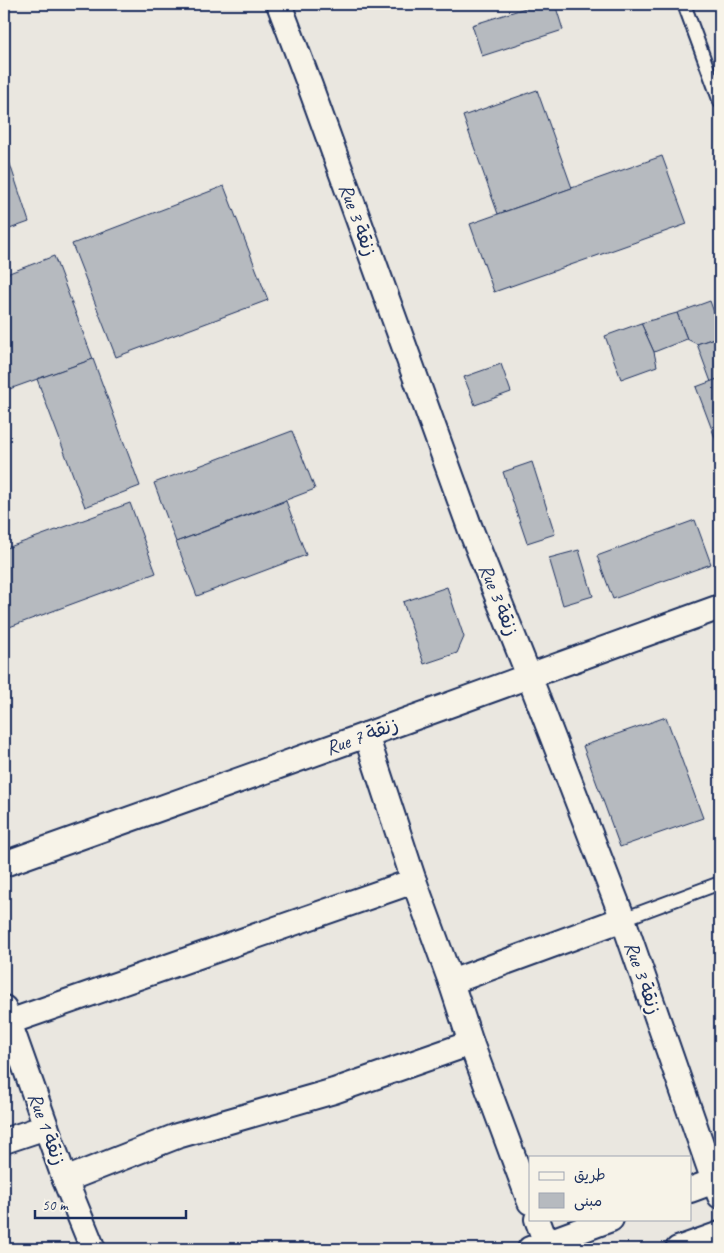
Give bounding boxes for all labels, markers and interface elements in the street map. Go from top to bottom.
street label: Rue 3 زنقة [333,180,383,260]
street label: Rue 3 زنقة [473,560,525,640]
street label: Rue 7 زنقة [322,711,402,761]
street label: Rue 3 زنقة [619,938,667,1018]
street label: Rue 1 زنقة [22,1089,72,1169]
legend [529,1156,692,1220]
text: طريق [574,1166,606,1185]
scale bar [35,1188,186,1220]
text: مبنى [574,1192,602,1211]
text: 50 m [42,1196,69,1215]

